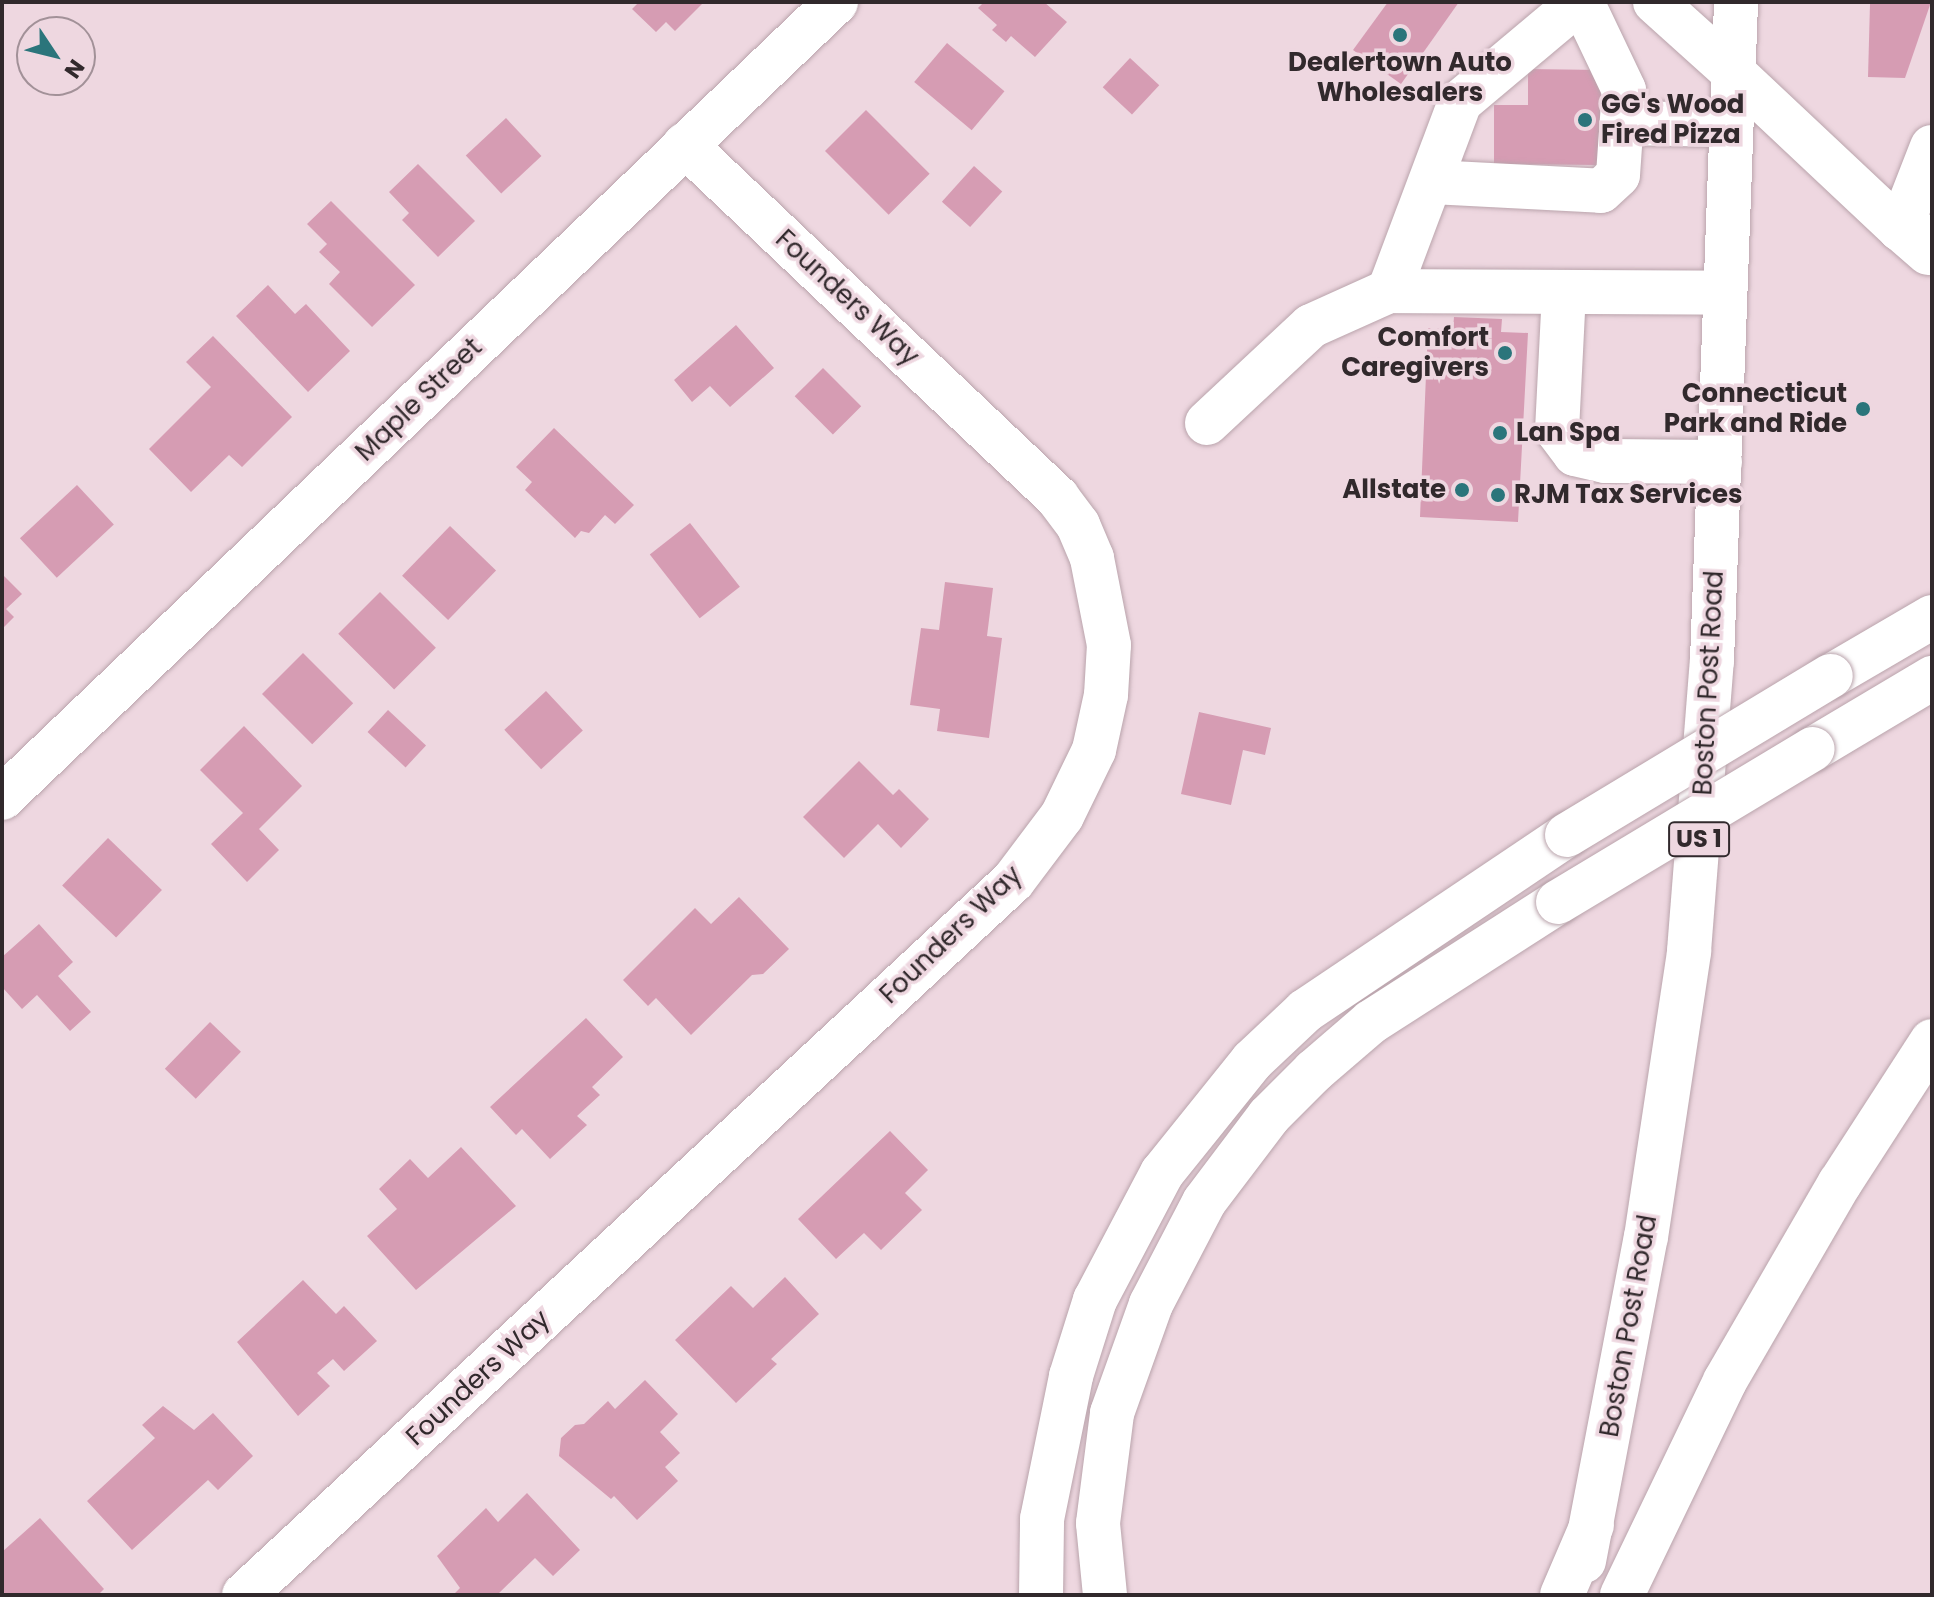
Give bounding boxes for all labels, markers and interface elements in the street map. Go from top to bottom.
north arrow [16,16,96,96]
marker: Dealertown Auto Wholesalers [1391,26,1409,44]
place label: Dealertown Auto Wholesalers [1288,47,1512,108]
text: N [57,53,92,85]
place label: GG's Wood Fired Pizza [1601,89,1745,150]
marker: GG's Wood Fired Pizza [1576,111,1594,129]
street label: Founders Way [769,224,925,372]
place label: Comfort Caregivers [1341,322,1489,384]
street label: Maple Street [349,332,489,468]
marker: Comfort Caregivers [1496,344,1514,362]
place label: Connecticut Park and Ride [1664,378,1847,440]
marker: Connecticut Park and Ride [1854,400,1872,418]
place label: Lan Spa [1516,417,1620,449]
marker: Lan Spa [1491,424,1509,442]
place label: Allstate [1342,474,1446,506]
place label: RJM Tax Services [1514,479,1743,511]
marker: Allstate [1453,481,1471,499]
marker: RJM Tax Services [1489,486,1507,504]
street label: Boston Post Road [1688,570,1730,796]
road number: US 1 [1667,819,1731,859]
street label: Founders Way [874,860,1028,1010]
street label: Boston Post Road [1594,1212,1664,1440]
street label: Founders Way [400,1304,556,1452]

